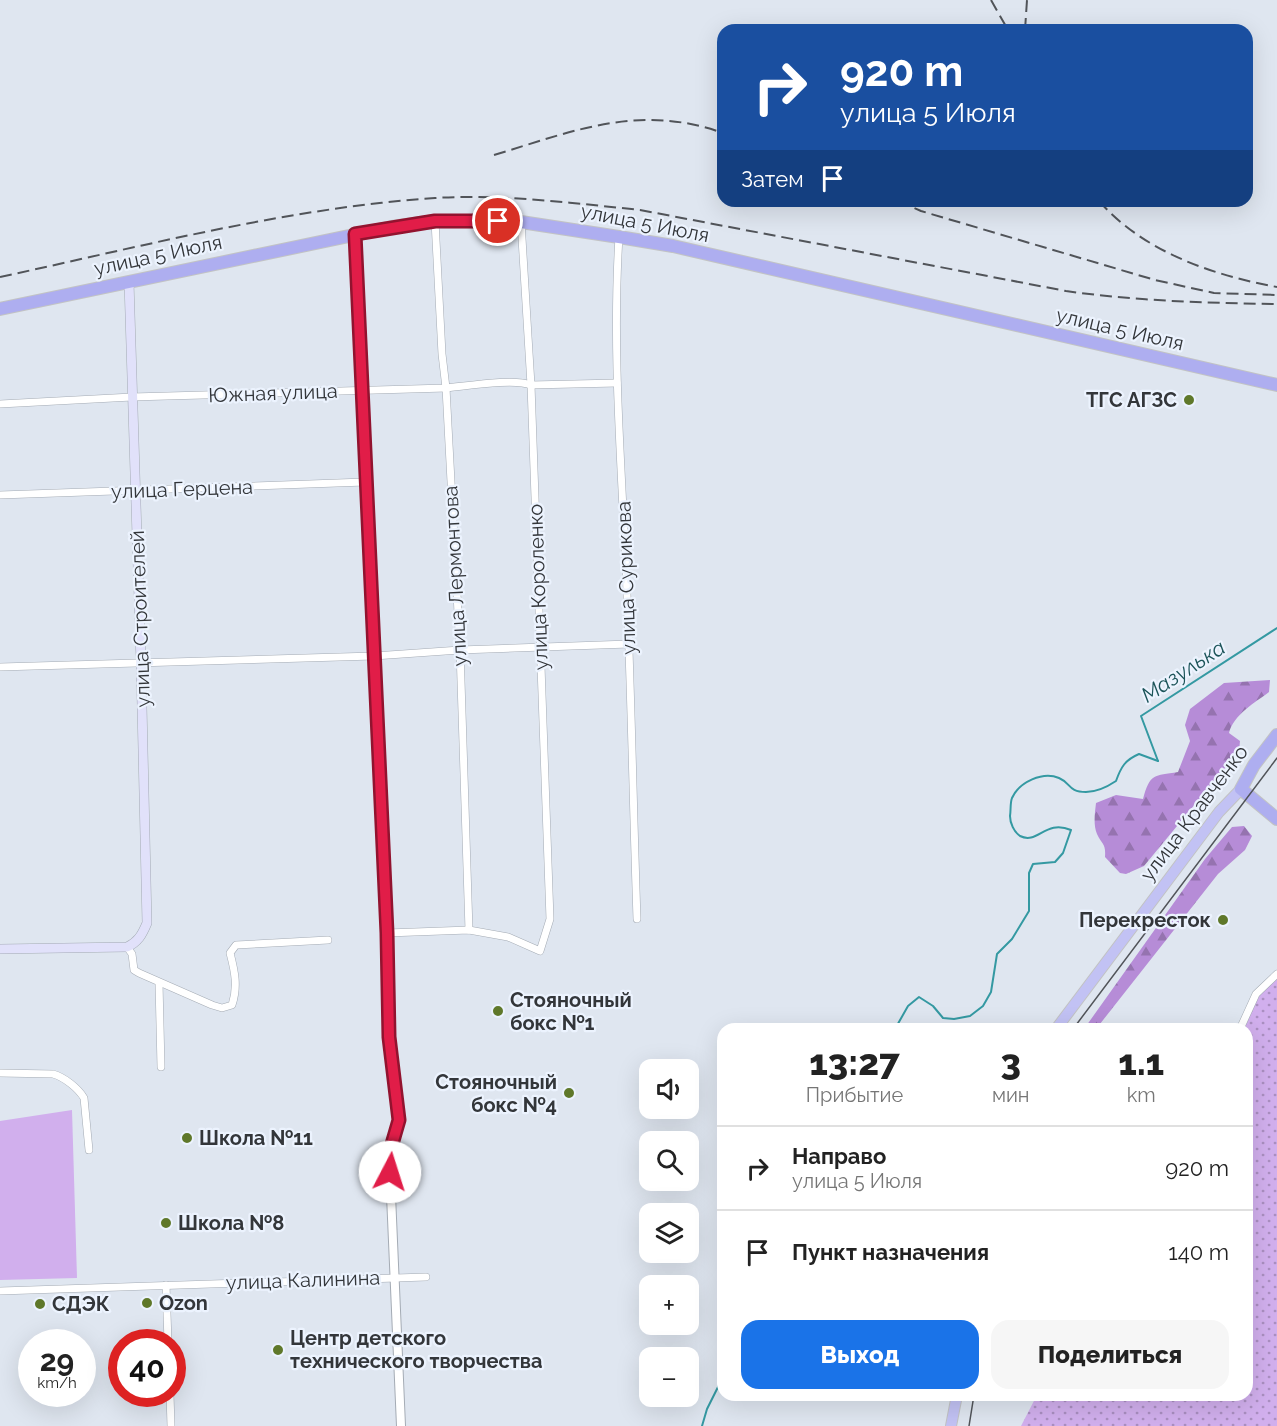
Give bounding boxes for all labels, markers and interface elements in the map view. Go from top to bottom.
text: 920 m [840,47,963,96]
icon: right [741,48,819,126]
text: улица 5 Июля [840,97,1016,128]
icon: arrive [816,162,849,195]
text: Затем [741,166,804,192]
pin [472,195,523,246]
street label: улица 5 Июля [579,199,711,247]
icon: arrive [481,204,514,237]
street label: улица 5 Июля [92,230,224,280]
street label: улица 5 Июля [1054,303,1186,355]
street label: Южная улица [208,379,338,407]
place label: ТГС АГЗС [1086,388,1177,412]
marker: ТГС АГЗС [1182,393,1196,407]
street label: улица Герцена [111,475,253,503]
street label: улица Лермонтова [438,485,472,667]
street label: улица Сурикова [611,501,641,655]
street label: улица Короленко [523,503,553,671]
street label: улица Строителей [125,530,155,708]
water label: Мазулька [1136,635,1230,707]
street label: улица Кравченко [1135,740,1253,886]
place label: Перекресток [1079,908,1211,932]
marker: Перекресток [1216,913,1230,927]
place label: Стояночный бокс №1 [510,988,632,1035]
marker: Стояночный бокс №1 [491,1004,505,1018]
text: 13:27 [809,1041,900,1083]
text: 3 [1000,1041,1021,1083]
text: 1.1 [1118,1041,1164,1083]
map controls [639,1059,699,1407]
button: sound [639,1059,699,1119]
place label: Стояночный бокс №4 [435,1070,557,1117]
text: Прибытие [806,1083,903,1107]
text: мин [992,1083,1030,1107]
text: km [1127,1083,1156,1107]
marker: Стояночный бокс №4 [562,1086,576,1100]
place label: Школа №11 [199,1126,313,1150]
marker: Школа №11 [180,1131,194,1145]
button: search [639,1131,699,1191]
position arrow [358,1140,422,1204]
text: Направо [792,1143,886,1169]
icon: right [741,1152,774,1185]
text: 920 m [1165,1155,1229,1181]
text: улица 5 Июля [792,1169,922,1193]
button: layers [639,1203,699,1263]
place label: Школа №8 [178,1211,284,1235]
marker: Школа №8 [159,1216,173,1230]
icon: arrive [741,1236,774,1269]
text: Пункт назначения [792,1239,989,1265]
text: 140 m [1168,1239,1229,1265]
street label: улица Калинина [225,1265,381,1295]
button: + [639,1275,699,1335]
place label: Ozon [159,1291,208,1315]
place label: СДЭК [52,1292,110,1316]
marker: Ozon [140,1296,154,1310]
marker: СДЭК [33,1297,47,1311]
button: Выход [741,1320,979,1389]
button: Поделиться [991,1320,1229,1389]
place label: Центр детского технического творчества [290,1326,543,1373]
speed limit sign: 40 [108,1329,186,1407]
text: 29 [40,1343,74,1378]
marker: Центр детского технического творчества [271,1343,285,1357]
button: − [639,1347,699,1407]
text: km/h [37,1374,77,1392]

